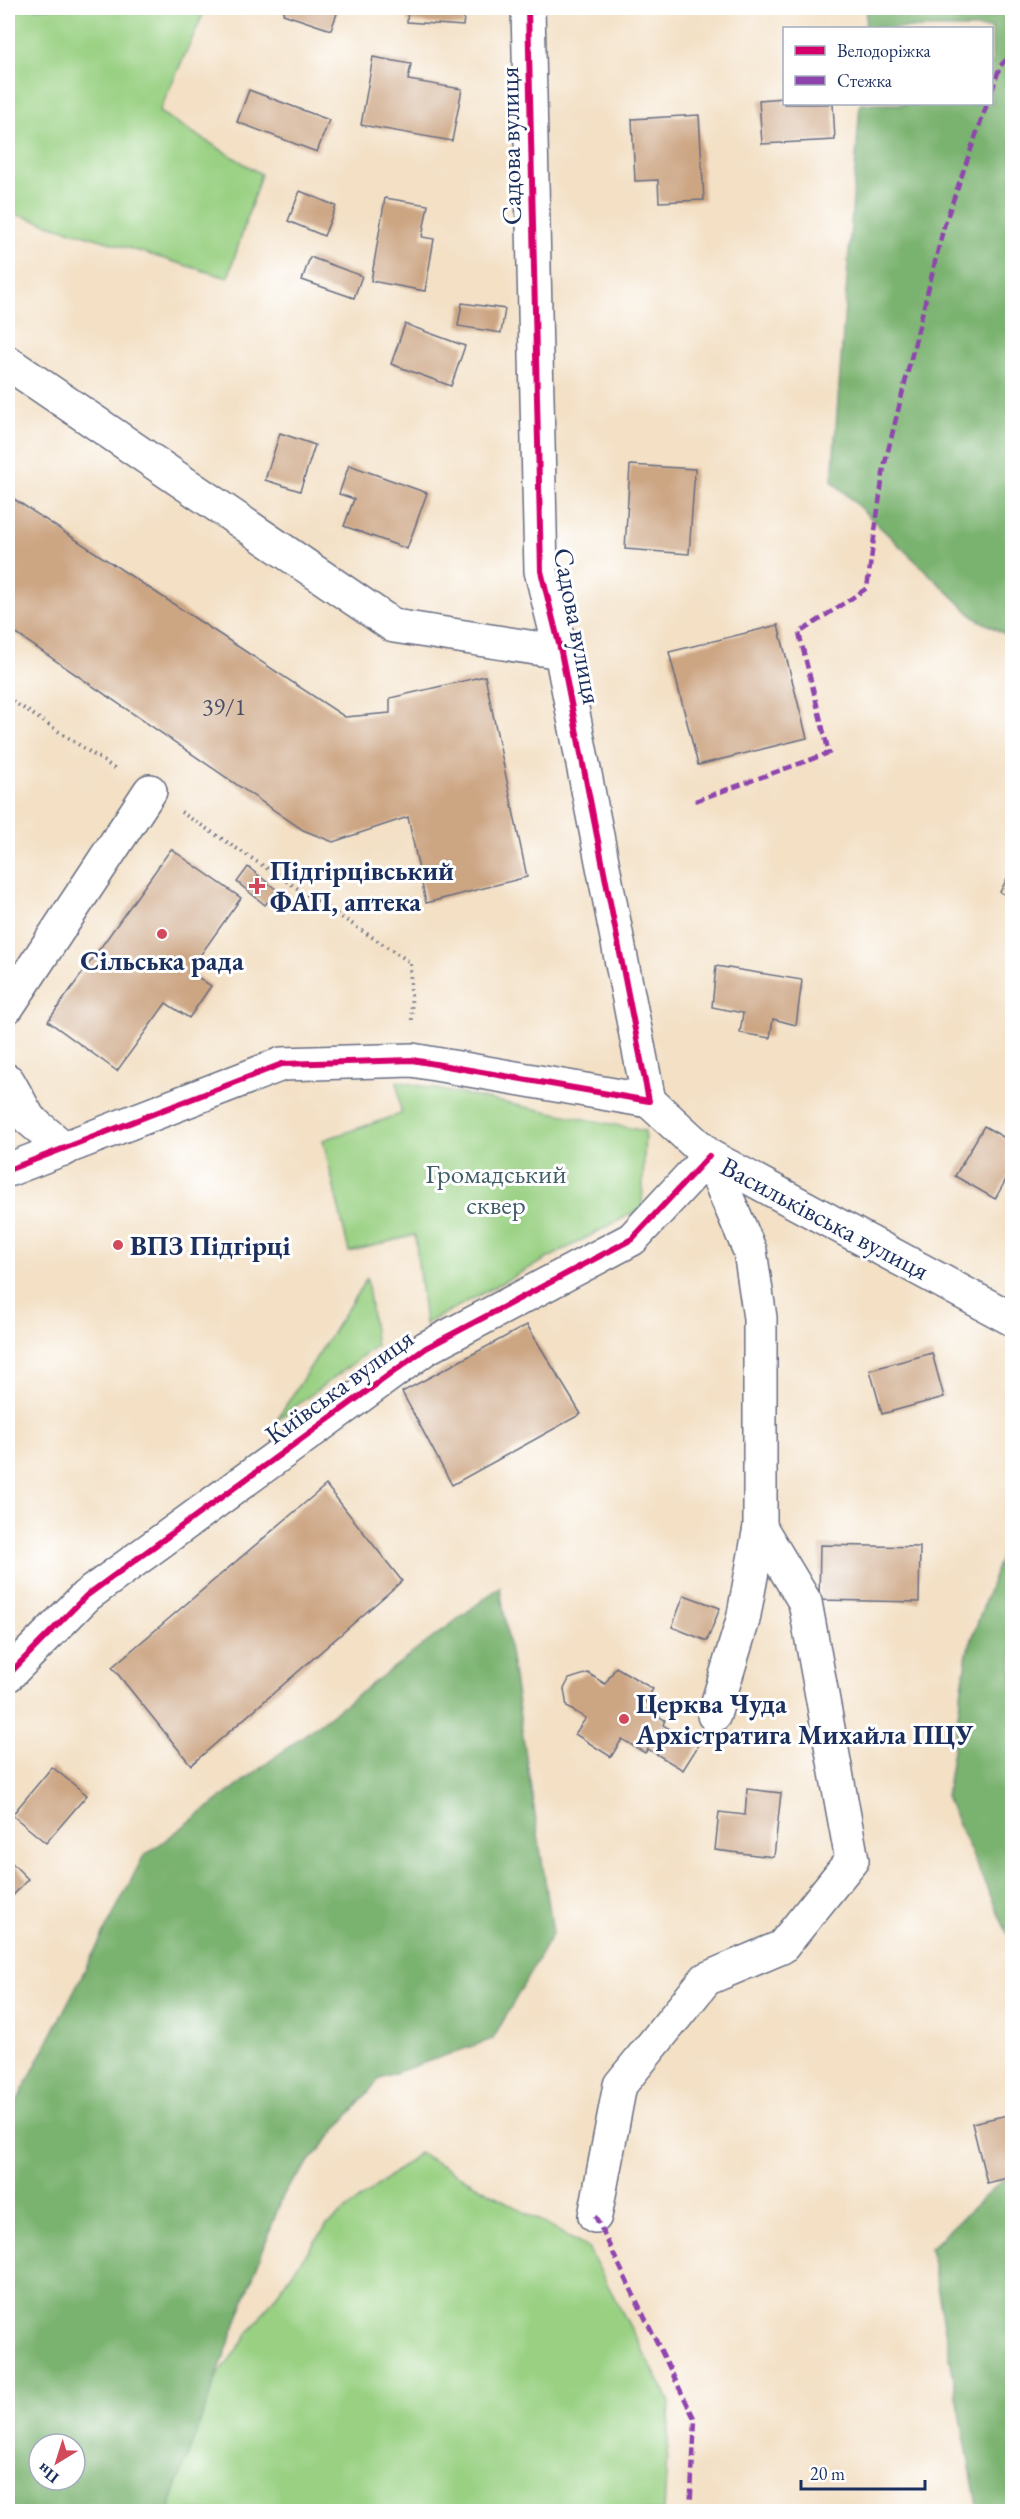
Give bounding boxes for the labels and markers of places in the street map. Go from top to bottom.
place label: Підгірцівський ФАП, аптека [270,853,454,919]
marker: Підгірцівський ФАП, аптека [248,877,266,895]
marker: Сільська рада [155,927,169,941]
place label: Сільська рада [80,943,244,978]
place label: ВПЗ Підгірці [130,1228,291,1263]
marker: ВПЗ Підгірці [111,1238,125,1252]
place label: Церква Чуда Архістратига Михайла ПЦУ [635,1686,974,1752]
marker: Церква Чуда Архістратига Михайла ПЦУ [617,1712,631,1726]

